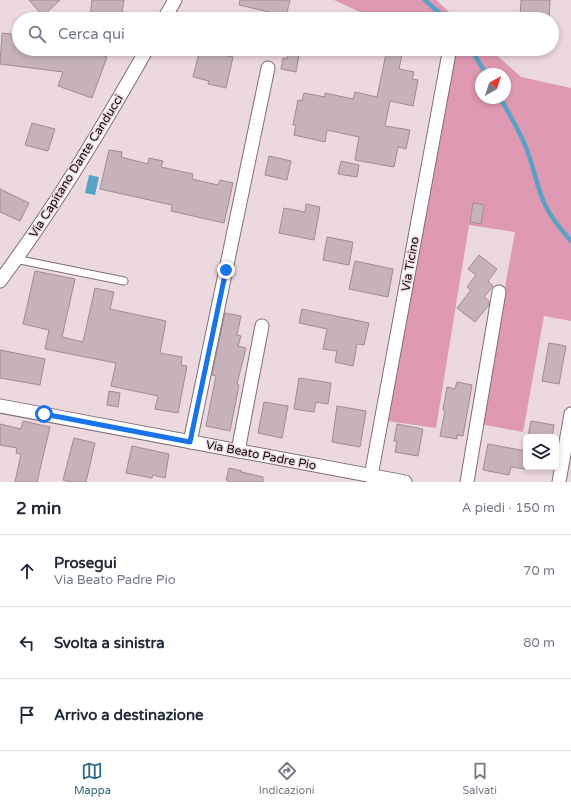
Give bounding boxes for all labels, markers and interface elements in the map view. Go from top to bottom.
search box [12,12,559,56]
icon: search [26,23,48,45]
text: Cerca qui [58,25,125,43]
north arrow [475,68,511,104]
street label: Via Capitano Dante Canducci [26,92,126,240]
street label: Via Ticino [398,236,422,292]
route end [217,261,235,279]
route start [35,405,53,423]
map controls [523,434,559,470]
button: layers [523,434,559,470]
street label: Via Beato Padre Pio [205,437,317,473]
text: 2 min [16,498,61,519]
text: A piedi · 150 m [462,500,555,516]
text: Prosegui [54,554,117,572]
icon: ahead [16,560,38,582]
text: 70 m [523,563,555,579]
text: Via Beato Padre Pio [54,572,176,588]
icon: left [16,632,38,654]
text: Svolta a sinistra [54,634,165,652]
text: 80 m [523,635,555,651]
icon: arrive [16,704,38,726]
text: Arrivo a destinazione [54,706,204,724]
tab: Mappa [74,760,111,797]
tab: Indicazioni [259,760,315,797]
tab: Salvati [463,760,497,797]

